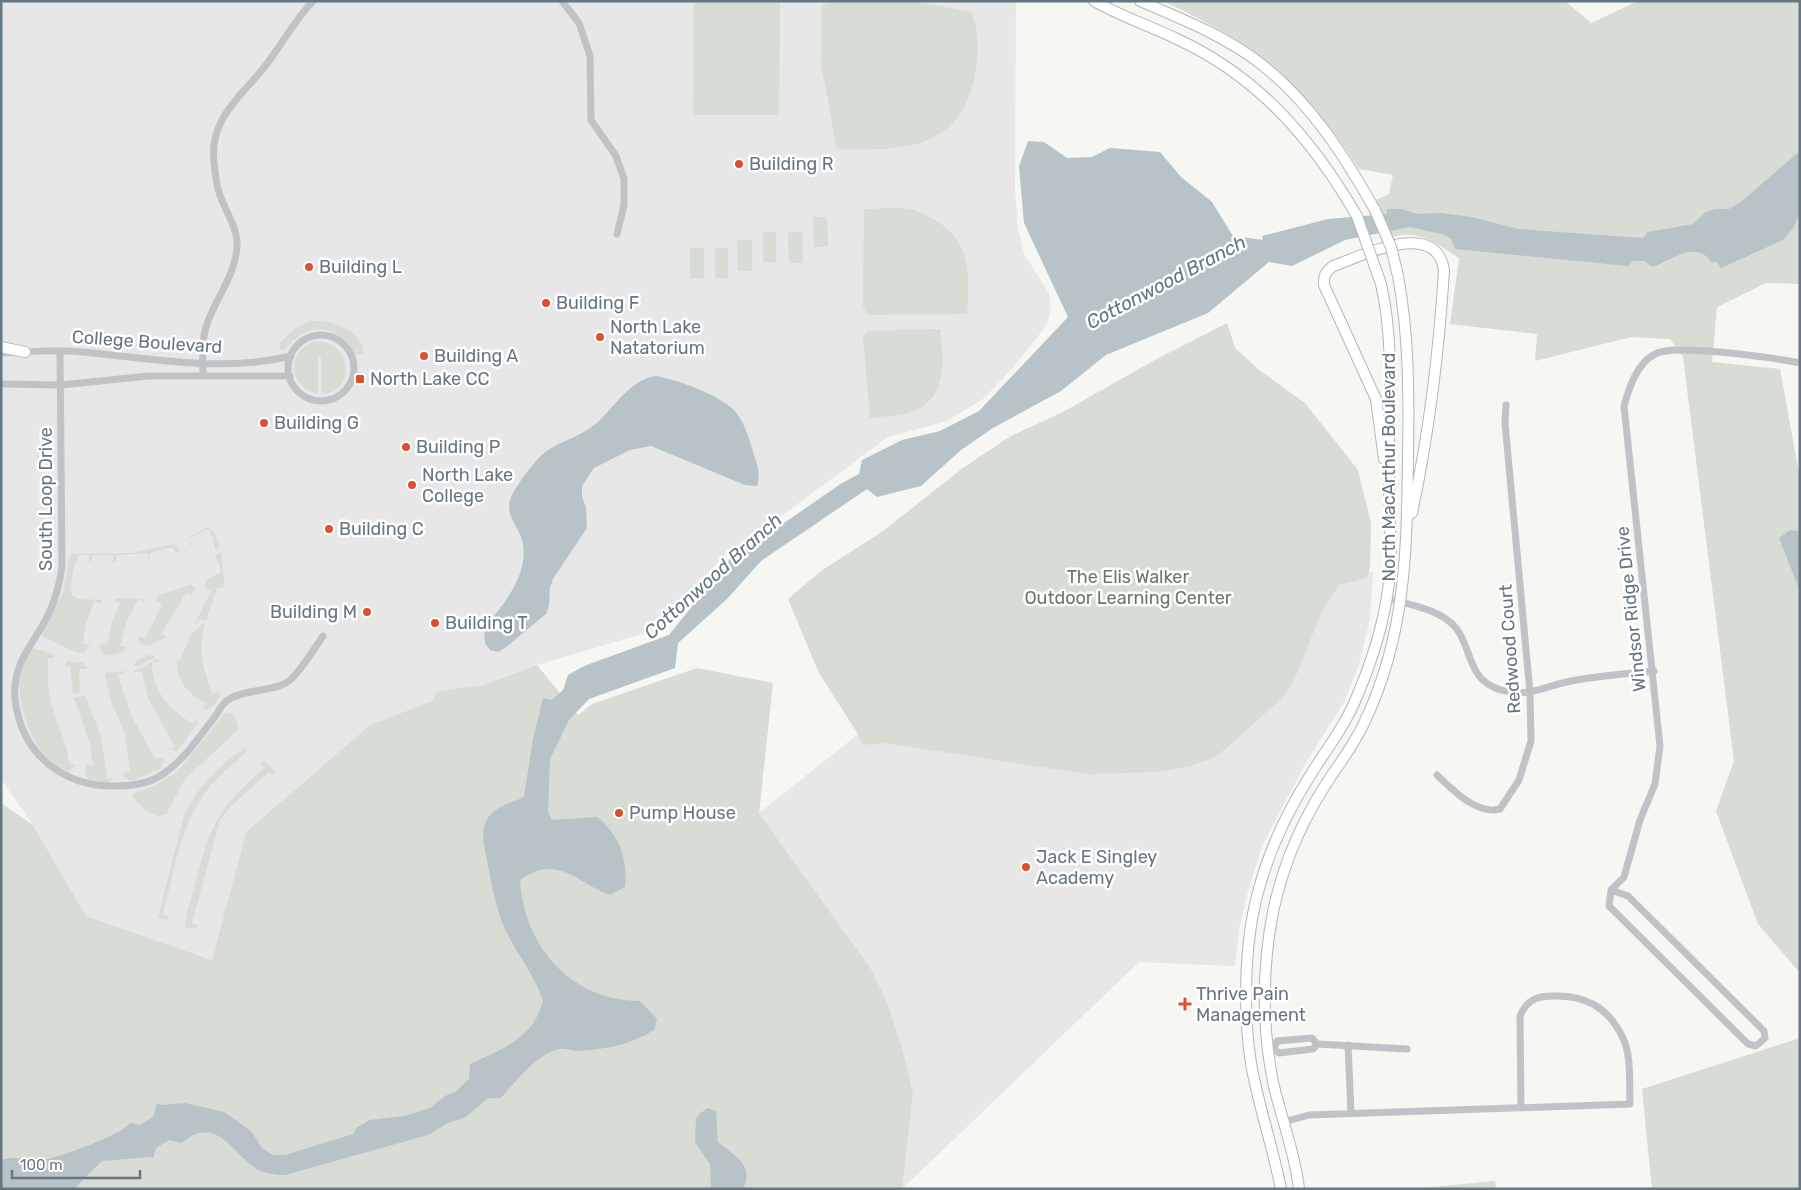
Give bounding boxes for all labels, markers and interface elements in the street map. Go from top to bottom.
place label: Building R [749,153,834,175]
marker: Building R [733,158,745,170]
water label: Cottonwood Branch [1082,230,1250,334]
place label: Building L [319,256,402,278]
marker: Building L [303,261,315,273]
place label: Building F [556,292,639,314]
marker: Building F [540,297,552,309]
place label: North Lake Natatorium [610,316,705,359]
street label: College Boulevard [71,326,223,358]
marker: North Lake Natatorium [594,331,606,343]
place label: Building A [434,345,518,367]
marker: Building A [418,350,430,362]
street label: North MacArthur Boulevard [1378,352,1400,582]
place label: North Lake CC [370,368,489,390]
marker: North Lake CC [354,373,366,385]
place label: Building G [274,412,359,434]
marker: Building G [258,417,270,429]
street label: South Loop Drive [35,427,57,571]
place label: Building P [416,436,500,458]
marker: Building P [400,441,412,453]
place label: North Lake College [422,464,513,507]
marker: North Lake College [406,479,418,491]
water label: Cottonwood Branch [639,508,787,644]
place label: Building C [339,518,424,540]
marker: Building C [323,523,335,535]
street label: Windsor Ridge Drive [1611,525,1651,693]
park label: The Elis Walker Outdoor Learning Center [1024,566,1232,609]
street label: Redwood Court [1495,584,1525,714]
place label: Building M [270,601,357,623]
marker: Building M [361,606,373,618]
place label: Building T [445,612,528,634]
marker: Building T [429,617,441,629]
place label: Pump House [629,802,736,824]
marker: Pump House [613,807,625,819]
place label: Jack E Singley Academy [1036,846,1157,889]
marker: Jack E Singley Academy [1020,861,1032,873]
place label: Thrive Pain Management [1196,983,1306,1026]
marker: Thrive Pain Management [1178,997,1192,1011]
scale bar [12,1148,140,1180]
text: 100 m [20,1156,62,1174]

